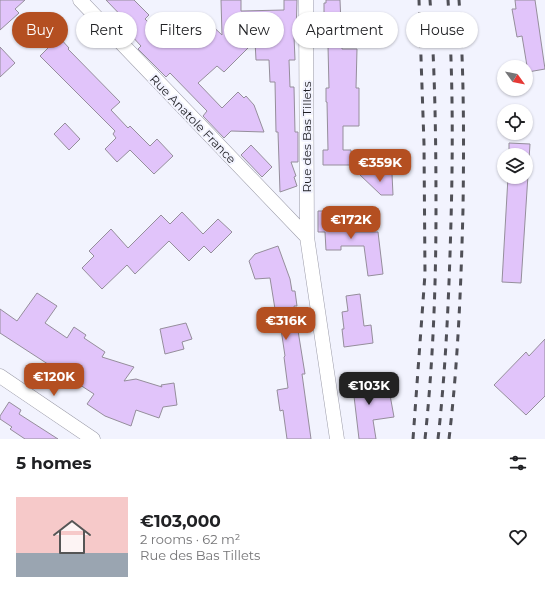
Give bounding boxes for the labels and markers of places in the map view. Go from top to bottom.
pin: €359K [352,149,408,183]
pin: €172K [323,206,379,240]
pin: €316K [258,307,314,341]
pin: €120K [26,363,82,397]
pin: €103K [341,372,397,406]

